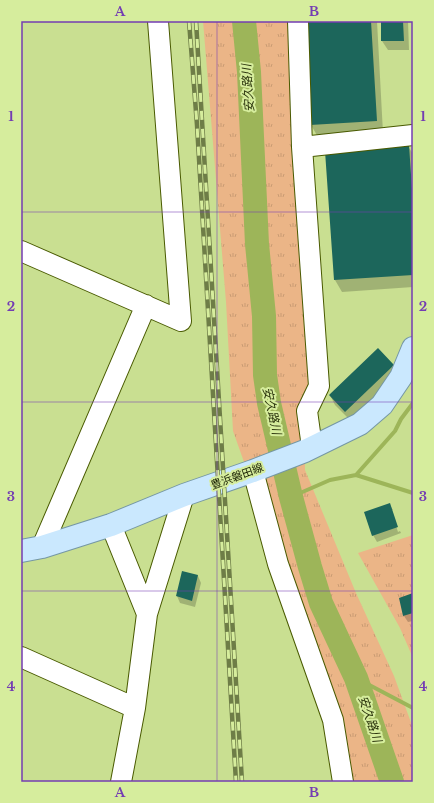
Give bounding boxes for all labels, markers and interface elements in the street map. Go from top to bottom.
text: A [114,3,126,20]
text: B [309,3,319,20]
water label: 安久路川 [238,62,257,113]
text: 1 [8,108,14,125]
text: 1 [420,108,426,125]
text: 2 [7,298,15,315]
text: 2 [419,298,427,315]
water label: 安久路川 [260,386,285,438]
street label: 豊浜磐田線 [209,460,265,492]
text: 3 [7,488,15,505]
text: 3 [419,488,427,505]
text: 4 [7,678,16,695]
text: 4 [419,678,428,695]
water label: 安久路川 [356,694,386,746]
text: A [114,784,126,801]
text: B [309,784,319,801]

